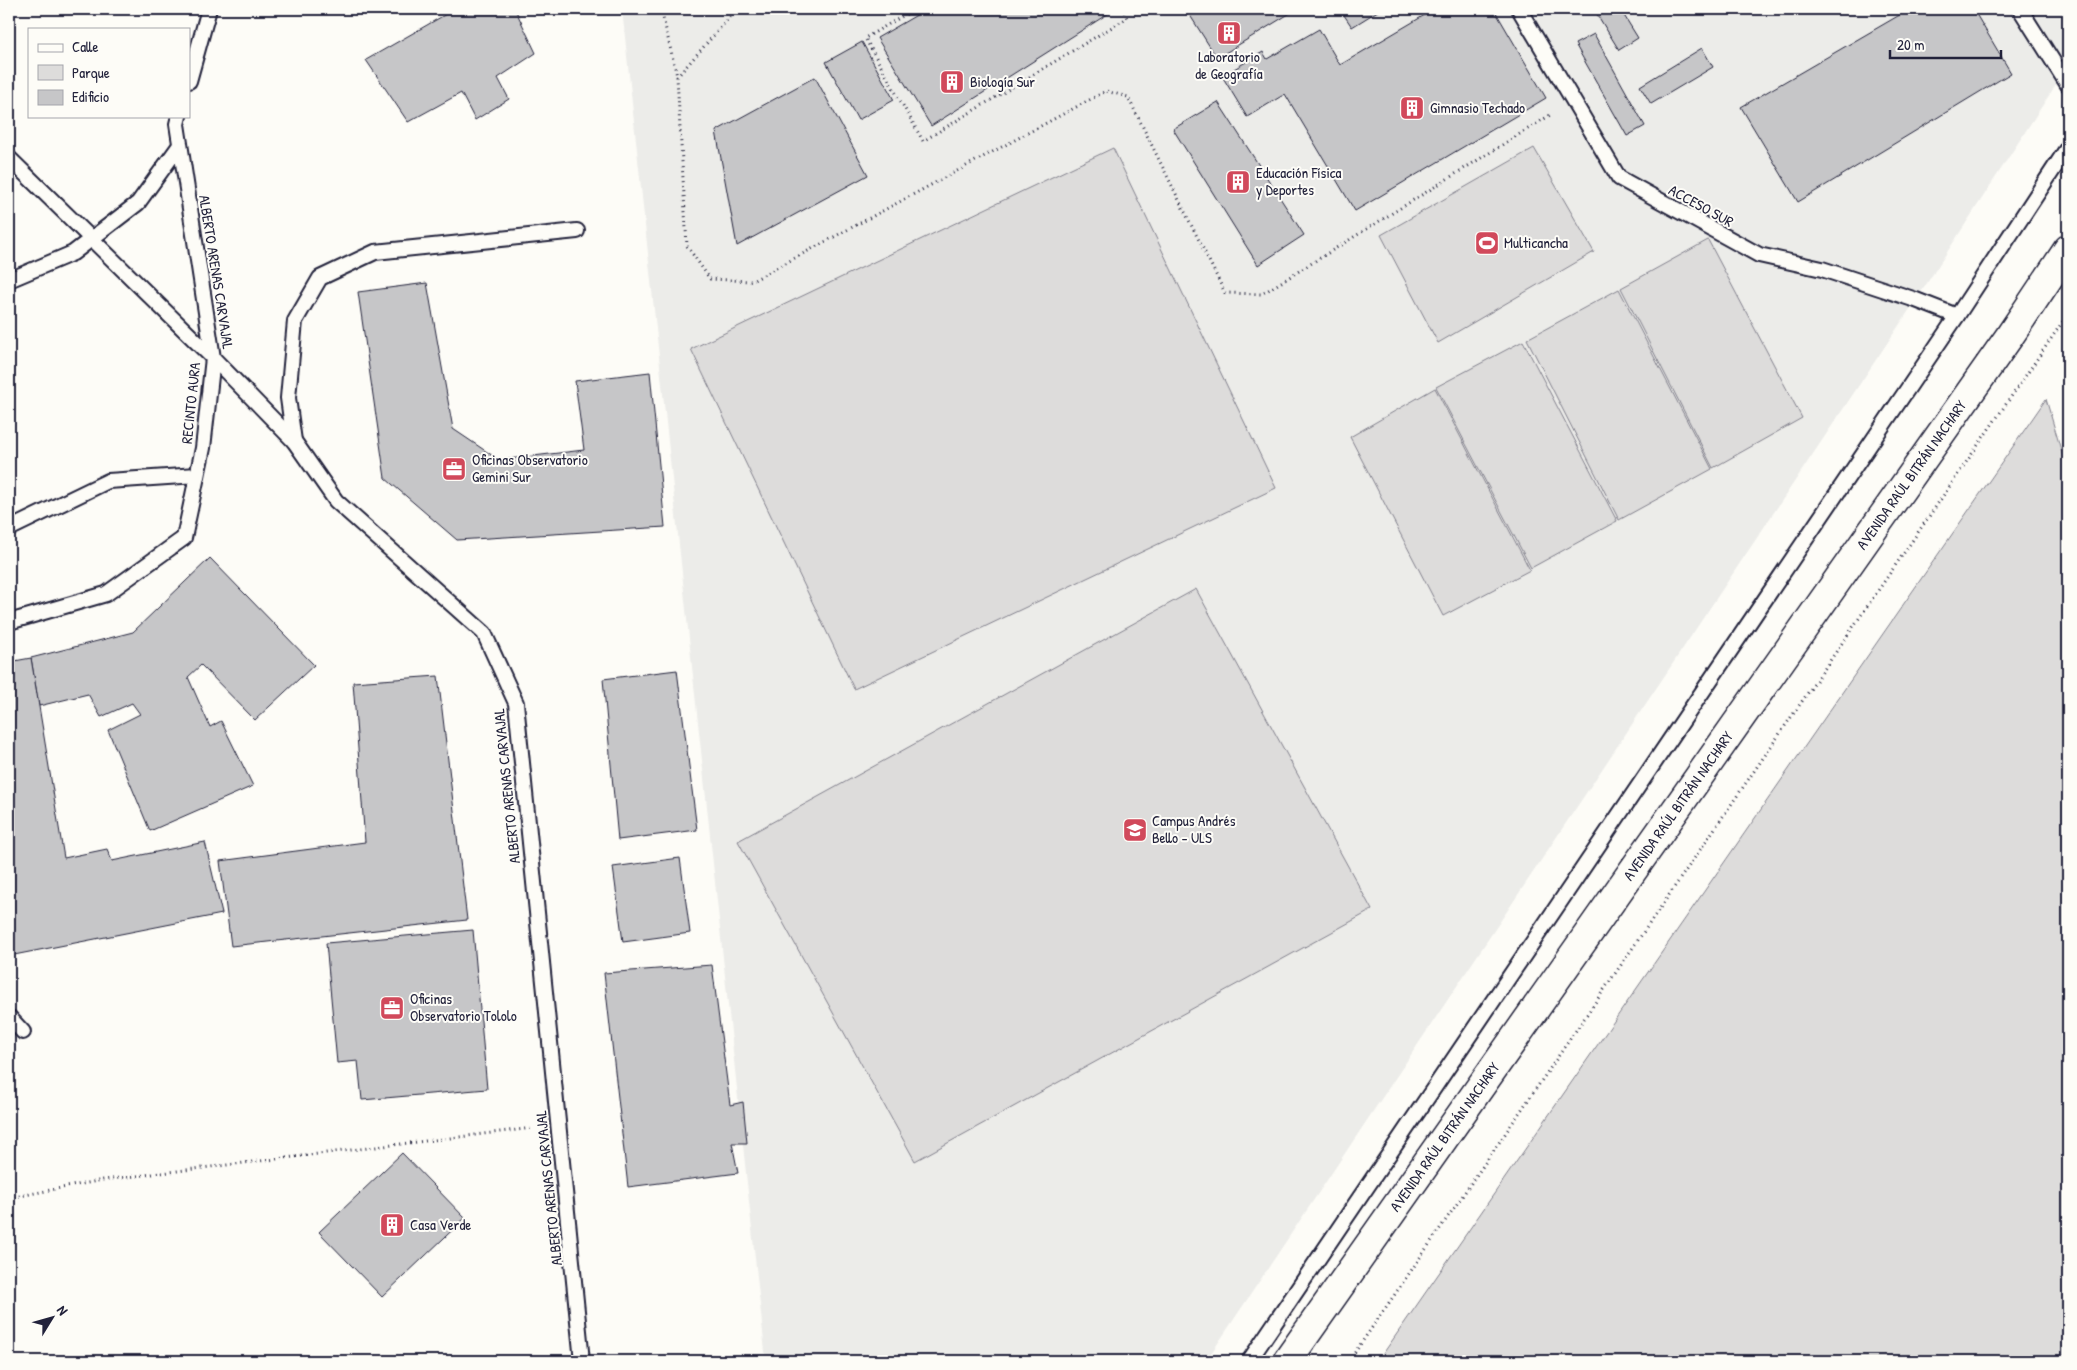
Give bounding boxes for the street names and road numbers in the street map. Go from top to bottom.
street label: ACCESO SUR [1665,179,1738,232]
street label: ALBERTO ARENAS CARVAJAL [194,193,239,351]
street label: RECINTO AURA [176,361,205,445]
street label: AVENIDA RAÚL BITRÁN NACHARY [1851,396,1971,554]
street label: ALBERTO ARENAS CARVAJAL [488,707,525,865]
street label: AVENIDA RAÚL BITRÁN NACHARY [1618,727,1738,885]
street label: AVENIDA RAÚL BITRÁN NACHARY [1384,1058,1505,1216]
street label: ALBERTO ARENAS CARVAJAL [530,1109,567,1267]

